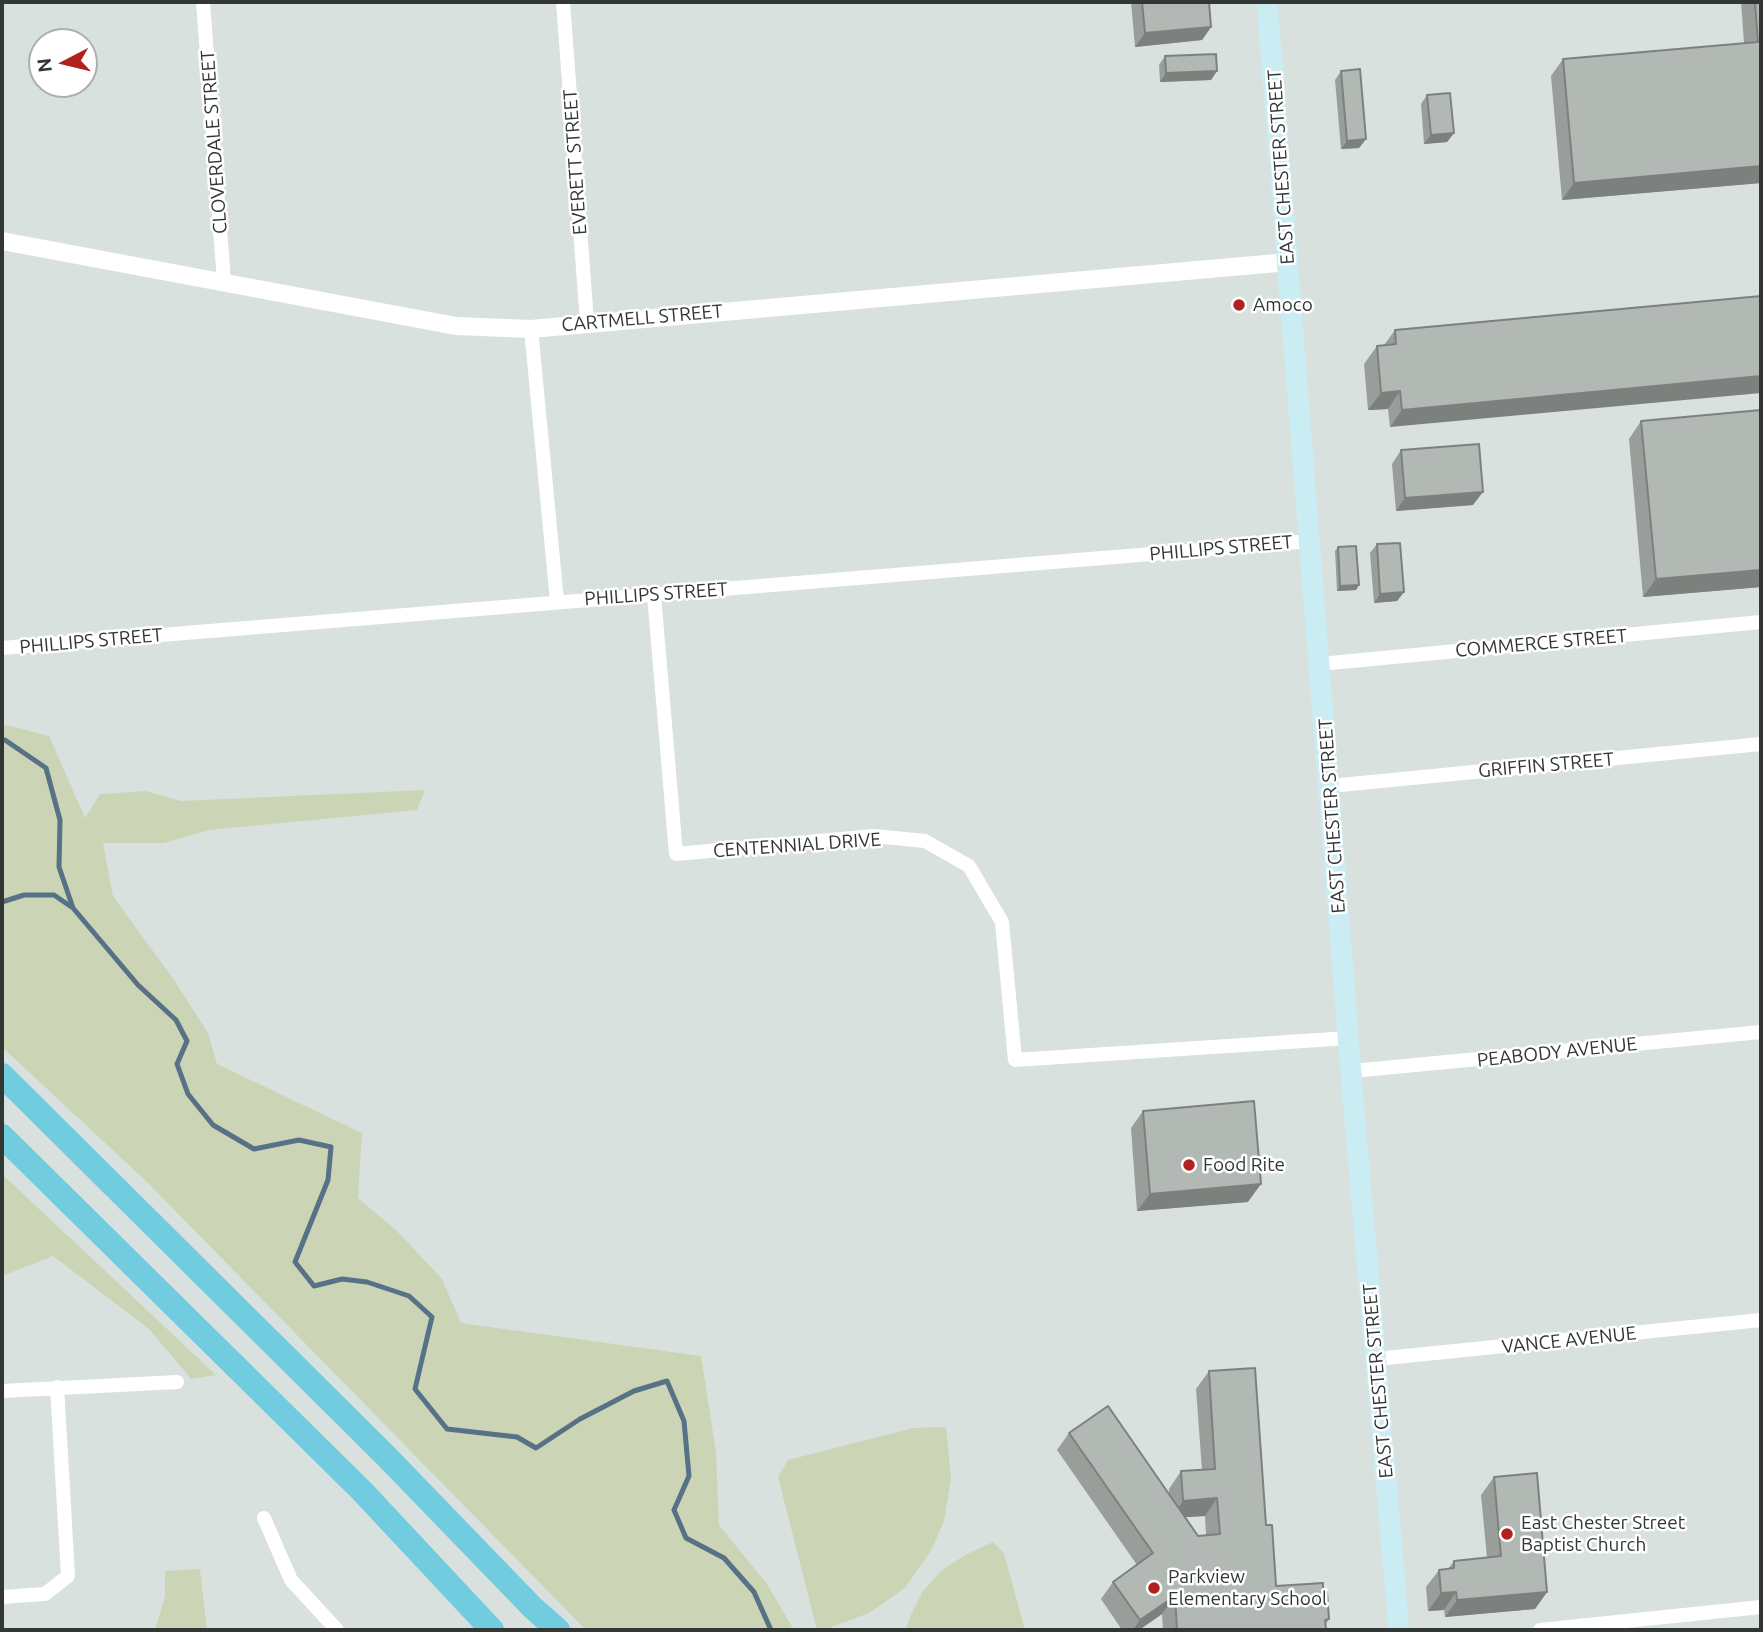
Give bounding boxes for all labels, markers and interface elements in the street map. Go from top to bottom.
north arrow [28,28,98,98]
street label: CLOVERDALE STREET [196,49,232,235]
text: N [32,57,56,74]
street label: EAST CHESTER STREET [1263,69,1299,265]
street label: EVERETT STREET [559,88,591,236]
place label: Amoco [1253,294,1313,316]
marker: Amoco [1231,297,1247,313]
street label: CARTMELL STREET [560,300,724,336]
street label: PHILLIPS STREET [1148,530,1294,566]
street label: PHILLIPS STREET [584,578,728,610]
street label: PHILLIPS STREET [18,623,164,659]
street label: COMMERCE STREET [1454,624,1628,662]
street label: EAST CHESTER STREET [1314,718,1350,914]
street label: GRIFFIN STREET [1477,748,1615,782]
street label: CENTENNIAL DRIVE [712,828,882,862]
street label: PEABODY AVENUE [1476,1032,1638,1072]
place label: Food Rite [1203,1154,1285,1176]
marker: Food Rite [1181,1157,1197,1173]
street label: EAST CHESTER STREET [1358,1283,1398,1479]
street label: VANCE AVENUE [1501,1322,1637,1358]
place label: East Chester Street Baptist Church [1521,1512,1685,1556]
marker: East Chester Street Baptist Church [1499,1526,1515,1542]
place label: Parkview Elementary School [1168,1566,1327,1610]
marker: Parkview Elementary School [1146,1580,1162,1596]

